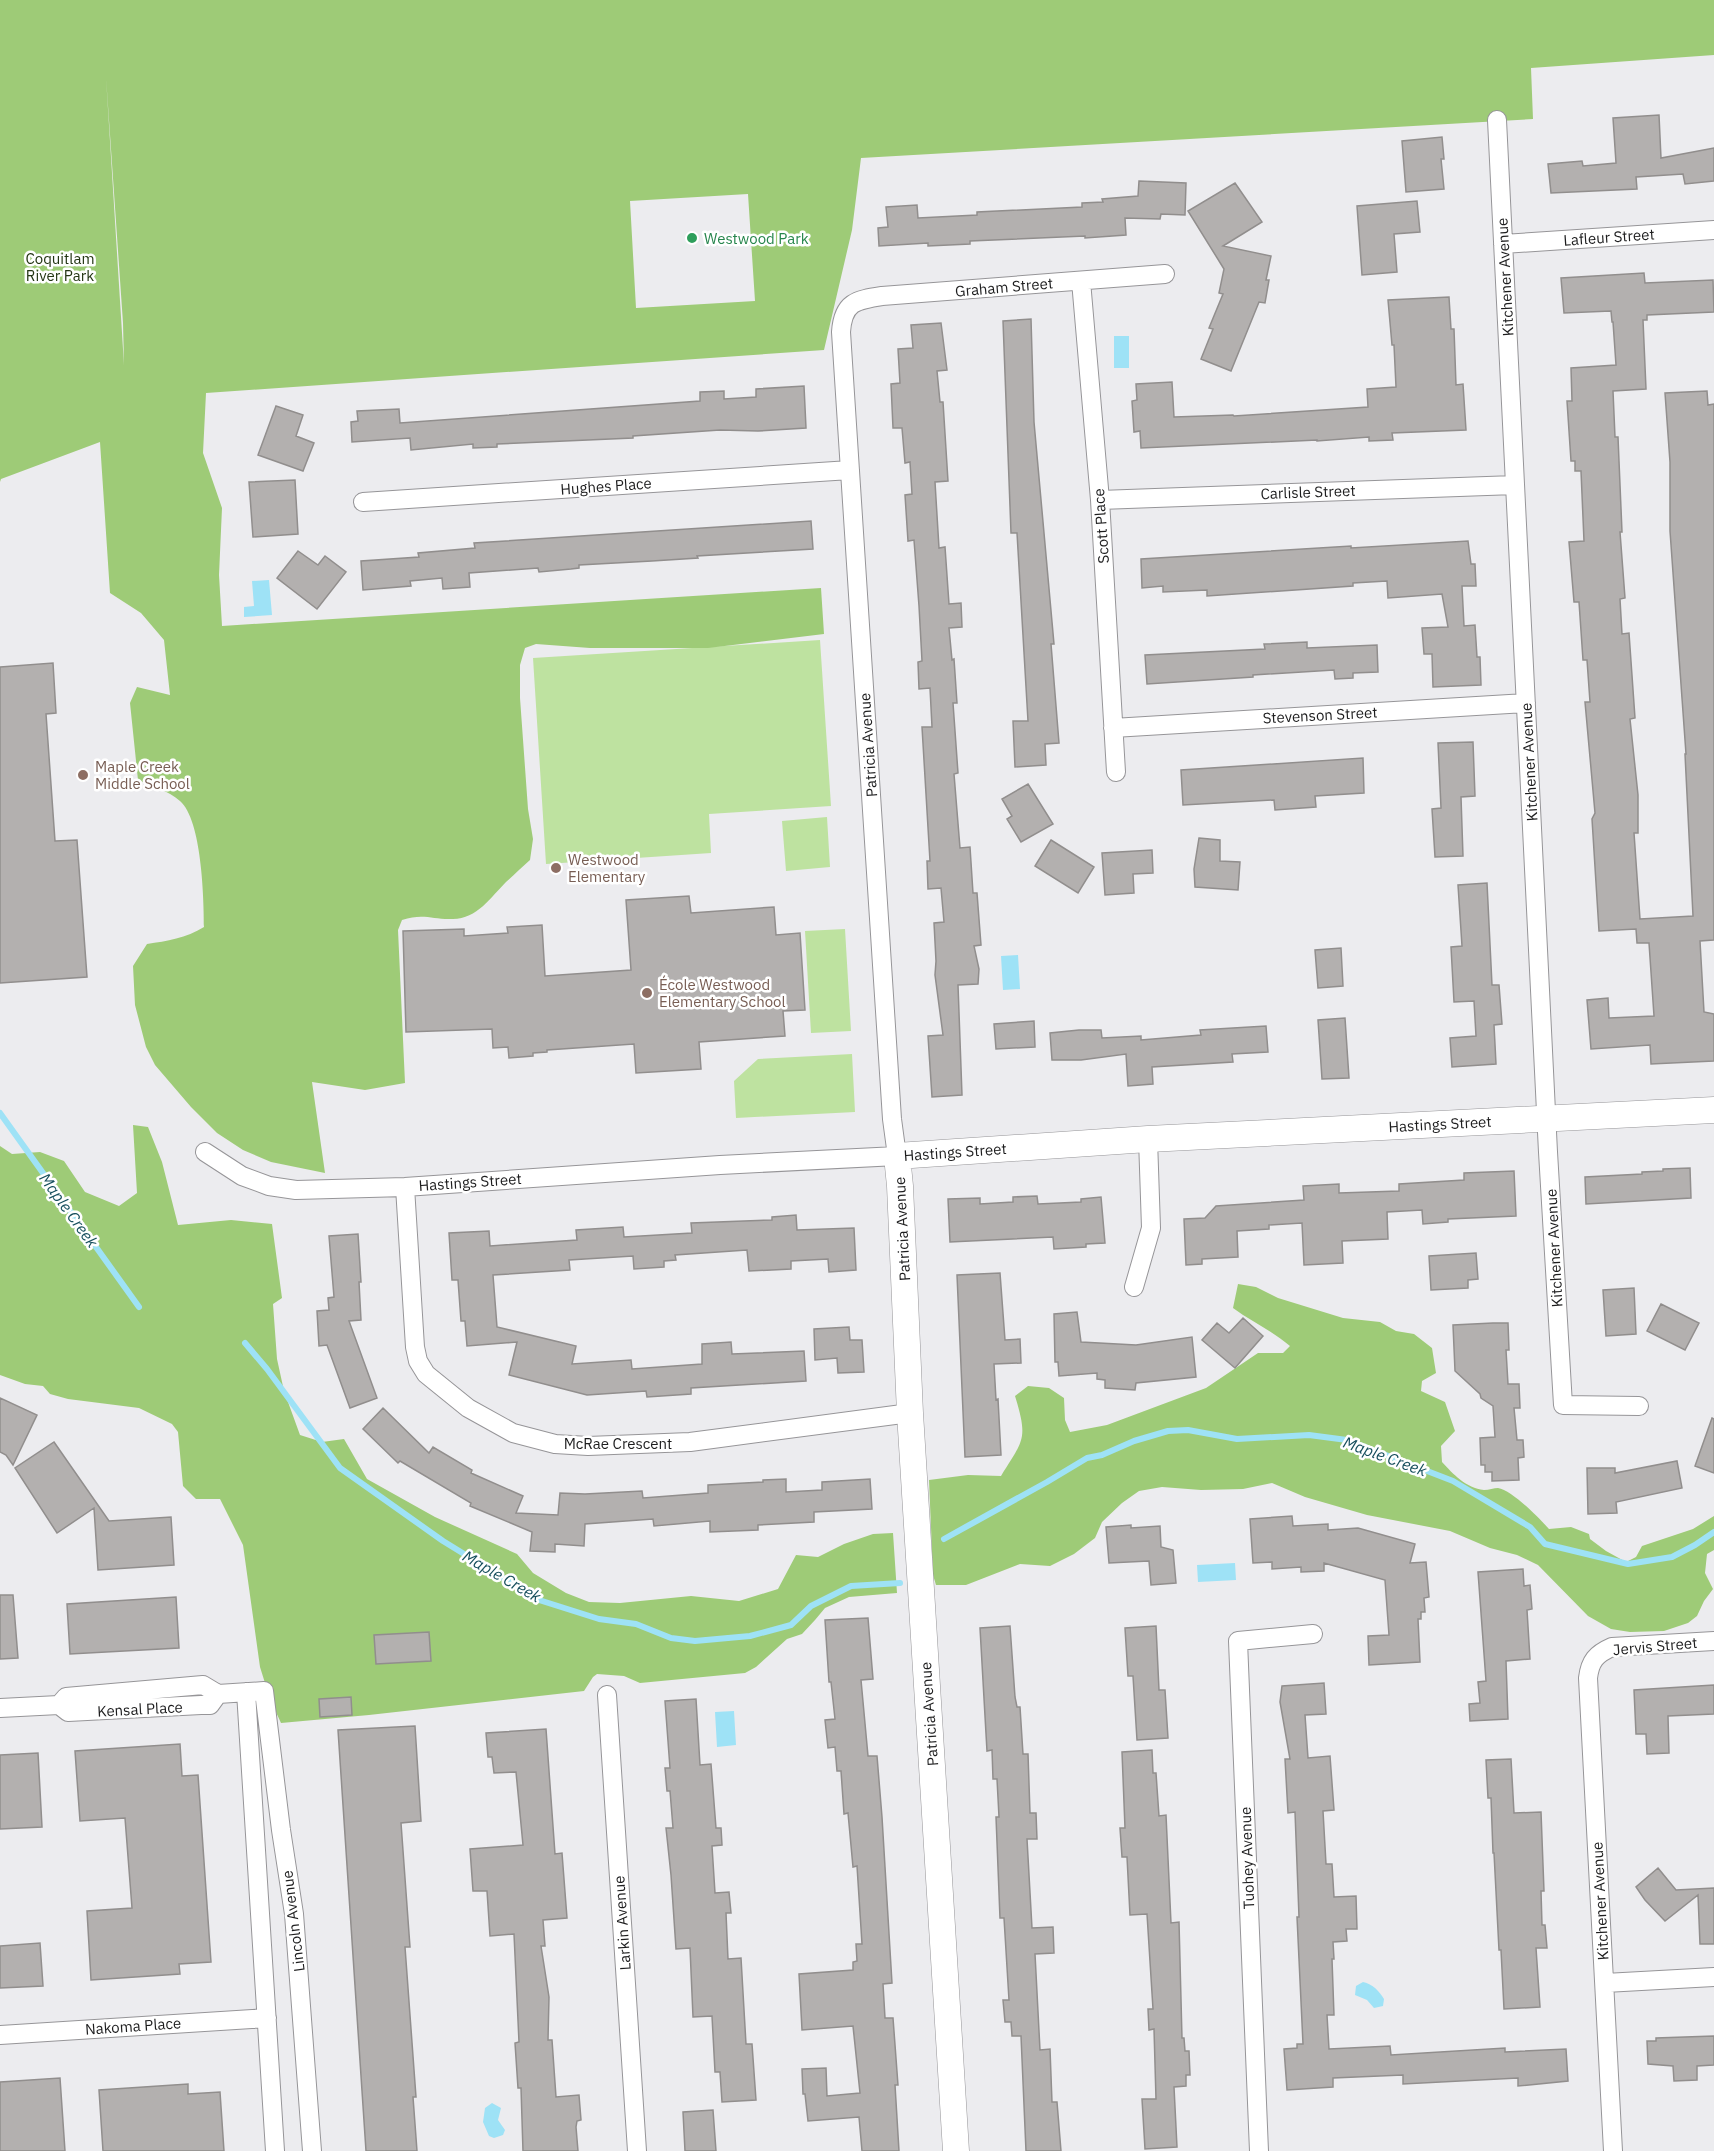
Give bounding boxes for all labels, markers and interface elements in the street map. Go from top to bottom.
street label: Kitchener Avenue [1492,217,1518,337]
street label: Lafleur Street [1563,224,1655,250]
place label: Westwood Park [704,229,809,248]
marker: Westwood Park [685,231,699,245]
park label: Coquitlam River Park [25,249,95,285]
street label: Graham Street [954,273,1054,301]
street label: Hughes Place [560,473,652,499]
street label: Carlisle Street [1260,481,1356,503]
street label: Scott Place [1089,488,1113,564]
street label: Patricia Avenue [855,692,881,798]
street label: Kitchener Avenue [1516,702,1542,822]
street label: Stevenson Street [1262,703,1378,727]
place label: Maple Creek Middle School [95,757,190,793]
marker: Maple Creek Middle School [76,768,90,782]
place label: Westwood Elementary [568,850,646,886]
marker: Westwood Elementary [549,861,563,875]
place label: École Westwood Elementary School [659,975,786,1011]
marker: École Westwood Elementary School [640,986,654,1000]
street label: Hastings Street [1388,1112,1492,1136]
street label: Hastings Street [903,1139,1007,1165]
water label: Maple Creek [35,1169,103,1252]
street label: Hastings Street [418,1169,522,1195]
street label: Patricia Avenue [890,1176,914,1282]
street label: Kitchener Avenue [1541,1188,1567,1308]
water label: Maple Creek [1341,1432,1430,1481]
street label: McRae Crescent [564,1434,672,1453]
water label: Maple Creek [459,1546,545,1607]
street label: Jervis Street [1612,1633,1698,1659]
street label: Patricia Avenue [916,1661,942,1767]
street label: Kensal Place [97,1697,183,1721]
street label: Tuohey Avenue [1236,1806,1258,1910]
street label: Kitchener Avenue [1587,1841,1613,1961]
street label: Lincoln Avenue [277,1869,309,1973]
street label: Larkin Avenue [609,1875,635,1971]
street label: Nakoma Place [84,2013,182,2039]

